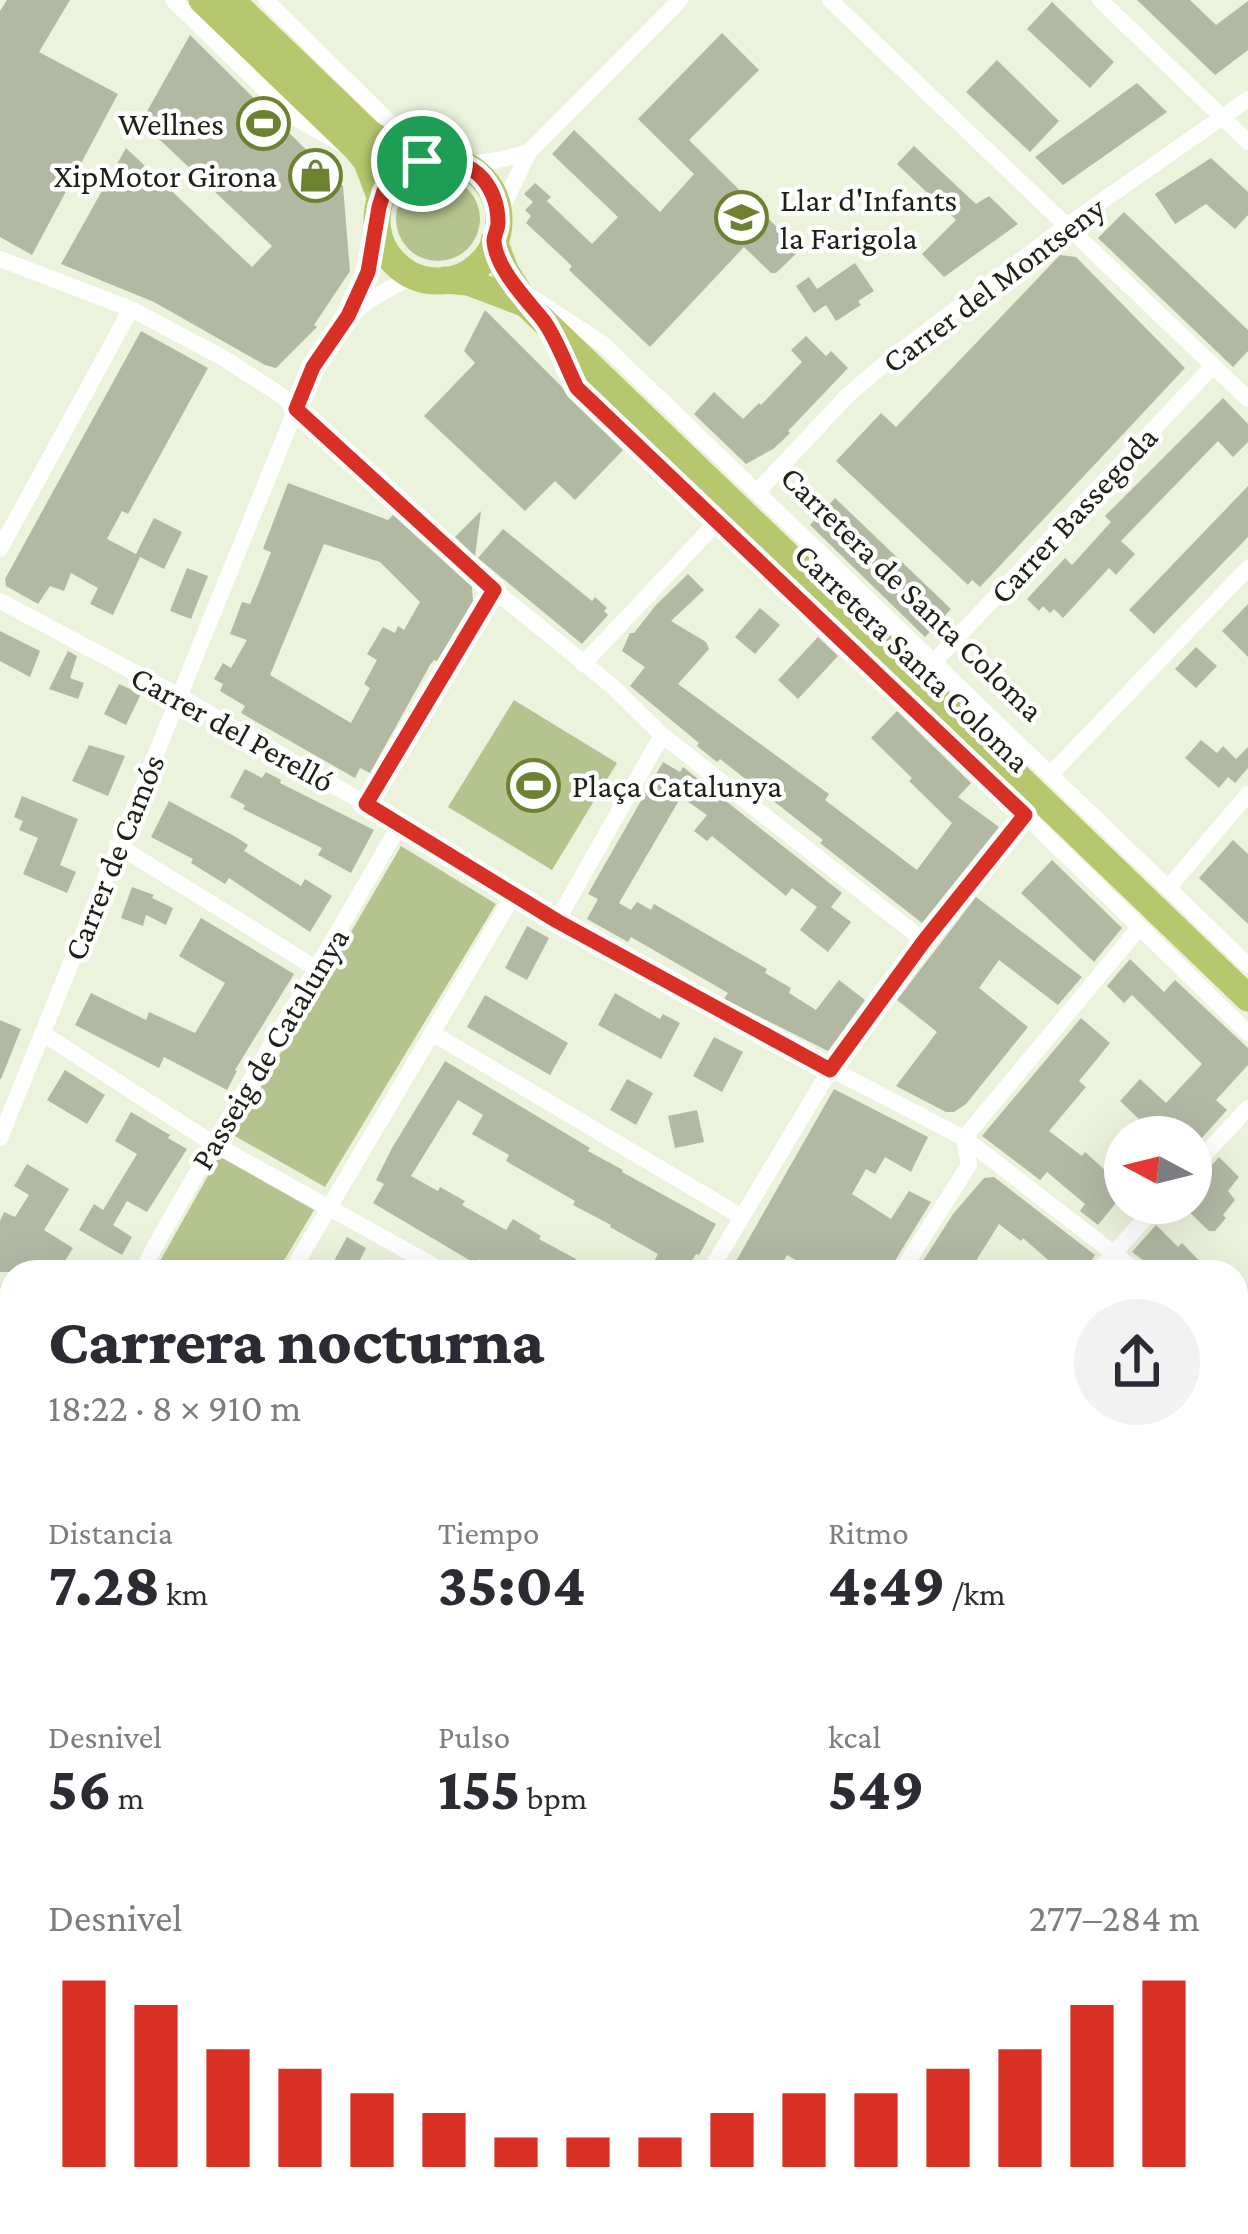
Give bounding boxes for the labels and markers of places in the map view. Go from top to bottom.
sports icon: Wellnes [235,95,291,151]
place label: Wellnes [118,105,224,142]
pin [371,110,473,212]
shop icon: XipMotor Girona [288,147,344,203]
place label: XipMotor Girona [54,157,277,194]
place label: Llar d'Infants la Farigola [780,181,957,256]
school or university icon: Llar d'Infants la Farigola [713,190,769,246]
sports icon: Plaça Catalunya [505,757,561,813]
place label: Plaça Catalunya [572,767,782,804]

